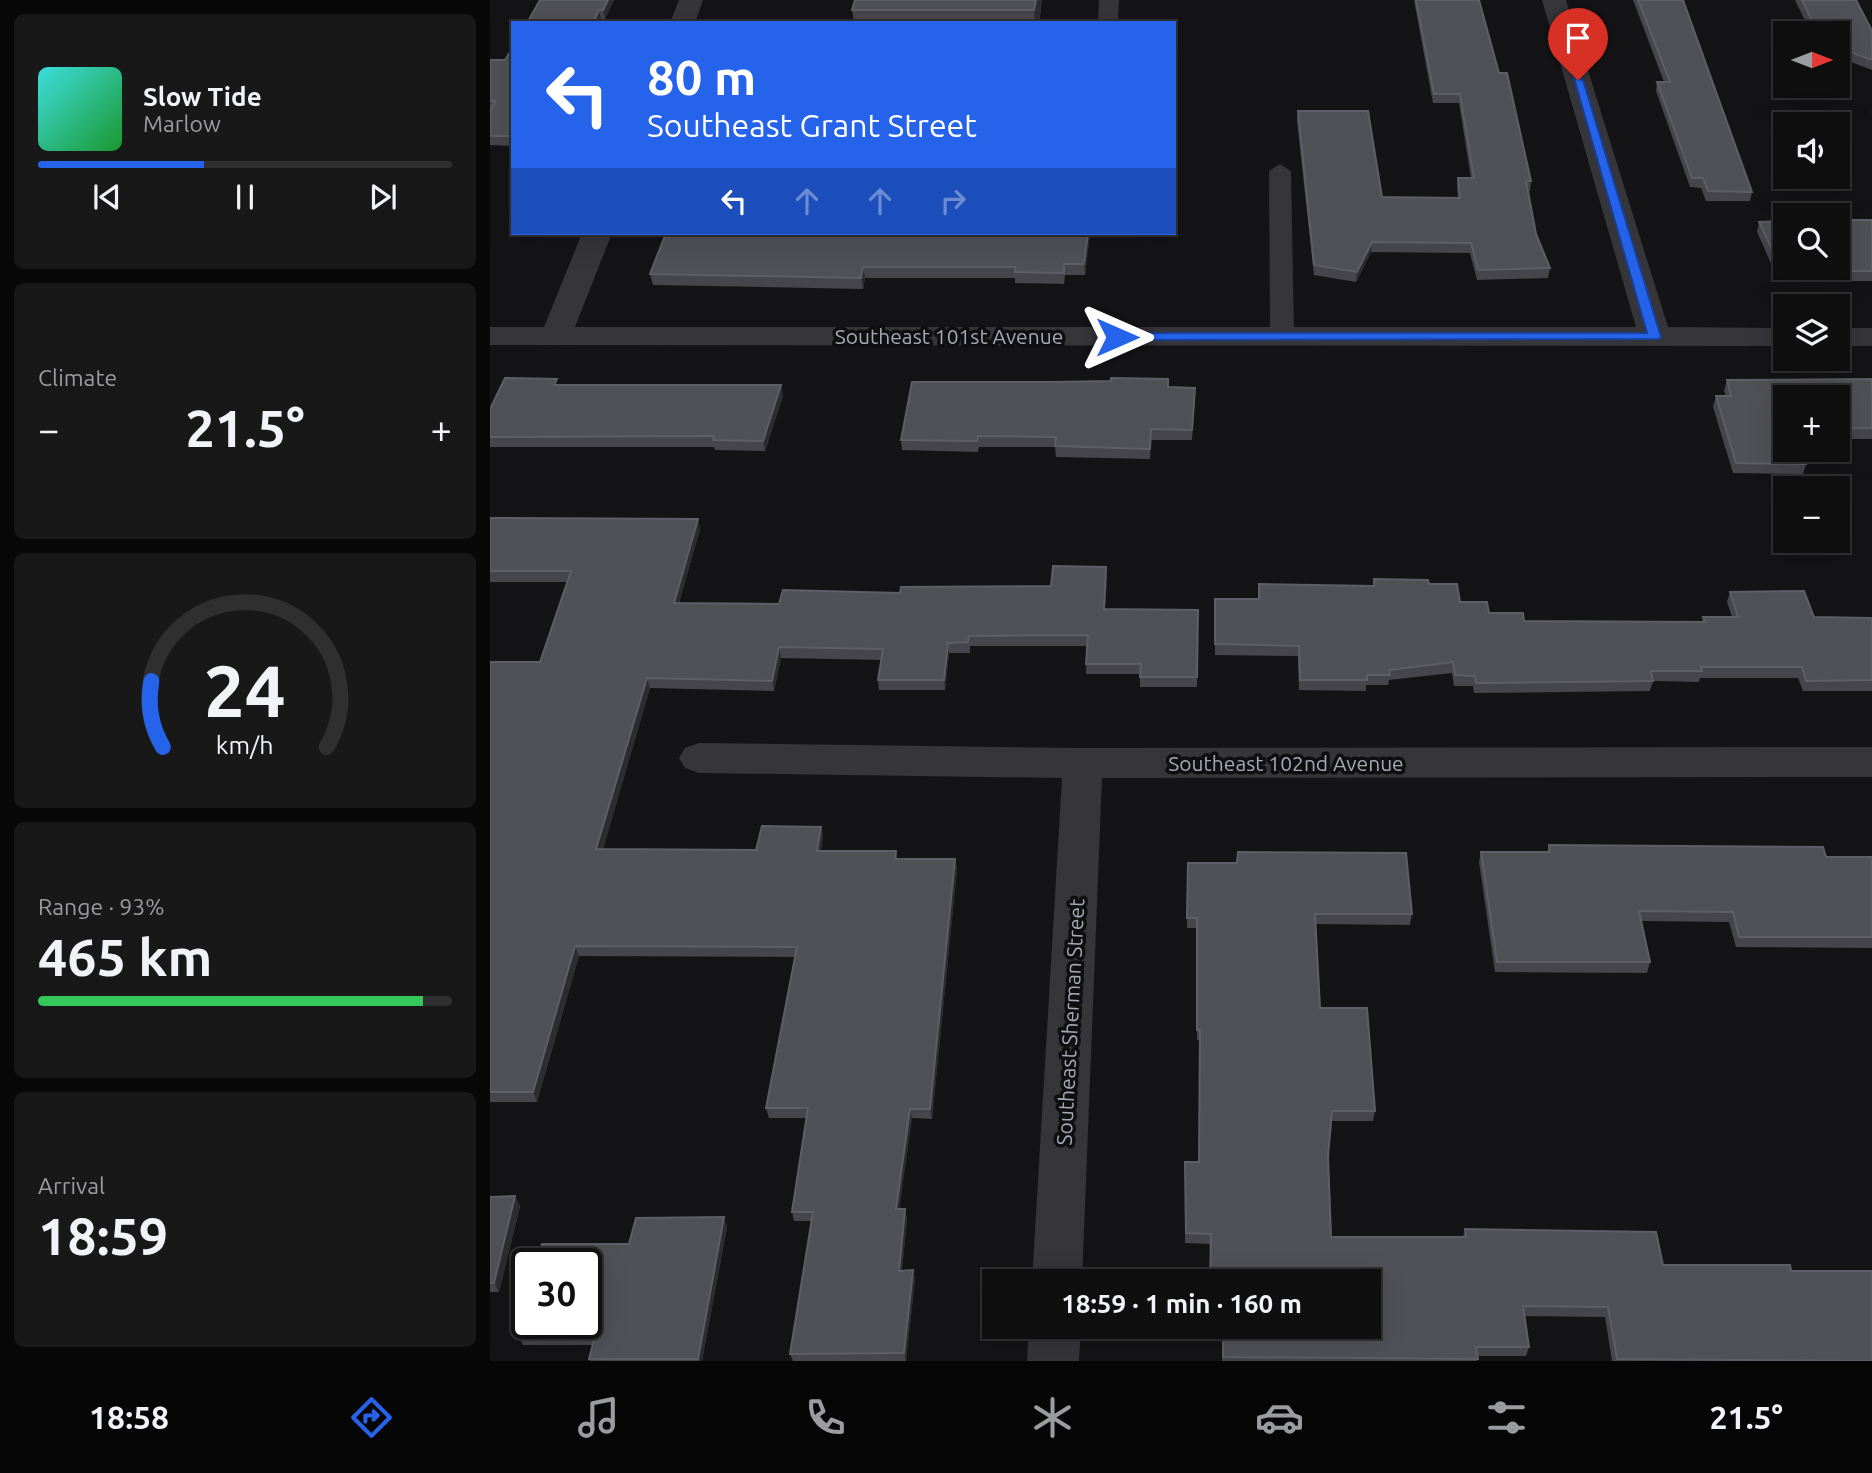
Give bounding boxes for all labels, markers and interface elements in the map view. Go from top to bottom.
pin [1548,8,1608,80]
icon: arrive [1559,19,1597,57]
north arrow [1773,21,1850,98]
map controls [1773,21,1850,553]
icon: left [532,49,623,140]
text: 80 m [647,49,756,104]
text: Slow Tide [143,82,262,111]
text: Southeast Grant Street [647,107,977,143]
text: Marlow [143,111,221,136]
button: sound [1773,112,1850,189]
icon: previous [88,178,126,216]
icon: pause [226,178,264,216]
icon: next [364,178,402,216]
icon: left [715,182,753,220]
icon: ahead [788,182,826,220]
icon: ahead [861,182,899,220]
icon: right [934,182,972,220]
button: search [1773,203,1850,280]
button: layers [1773,294,1850,371]
position arrow [1080,300,1154,374]
street label: Southeast 101st Avenue [835,324,1063,348]
text: Climate [38,365,117,390]
button: + [1773,385,1850,462]
text: 21.5° [185,399,305,457]
text: − [38,408,59,450]
text: + [431,408,452,450]
button: − [1773,476,1850,553]
text: 24 [204,649,286,731]
text: km/h [216,730,274,758]
street label: Southeast 102nd Avenue [1168,751,1404,775]
text: Range · 93% [38,894,165,919]
street label: Southeast Sherman Street [1052,898,1088,1146]
text: 465 km [38,928,212,986]
text: Arrival [38,1173,105,1198]
text: 18:59 [38,1207,168,1265]
speed limit sign: 30 [511,1248,602,1339]
text: 18:59 · 1 min · 160 m [1061,1289,1302,1318]
icon: directions [347,1393,396,1442]
icon: music [574,1393,623,1442]
icon: phone [801,1393,850,1442]
icon: climate [1028,1393,1077,1442]
icon: car [1255,1393,1304,1442]
icon: filters [1482,1393,1531,1442]
text: 18:58 [89,1399,169,1435]
text: 21.5° [1710,1399,1783,1435]

